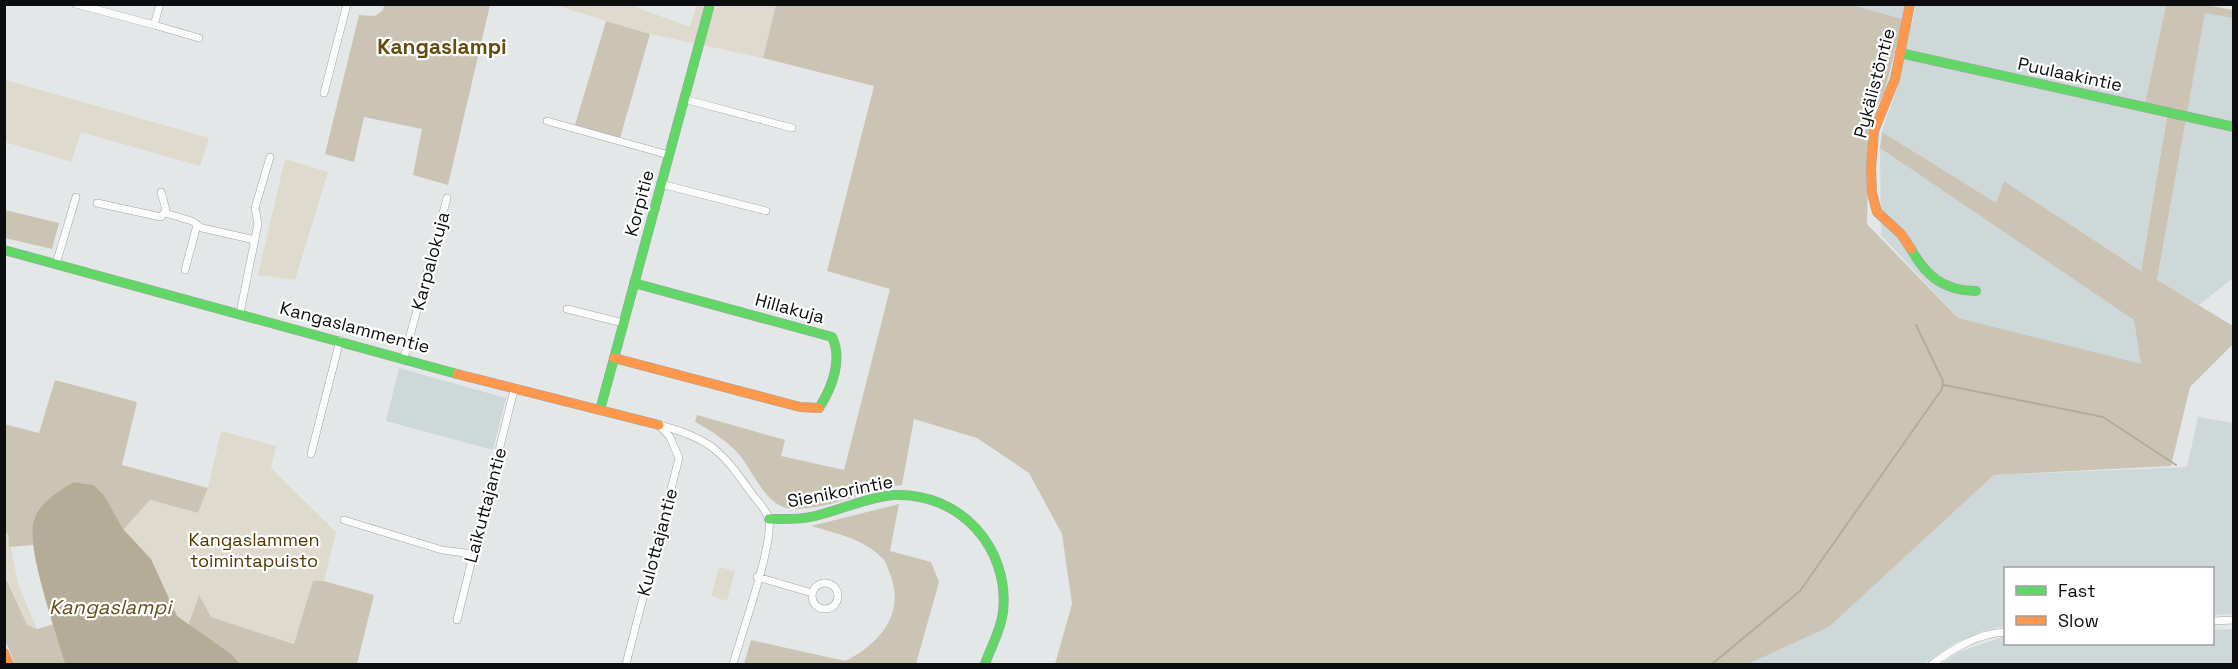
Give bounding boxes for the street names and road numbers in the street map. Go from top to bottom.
street label: Pykälistöntie [1848,25,1900,141]
street label: Puulaakintie [2016,52,2124,96]
street label: Korpitie [619,167,659,239]
street label: Karpalokuja [406,209,454,313]
street label: Hillakuja [753,288,827,328]
street label: Kangaslammentie [278,296,432,358]
street label: Laikuttajantie [459,445,511,565]
street label: Sienikorintie [785,469,895,513]
street label: Kulottajantie [632,486,682,598]

